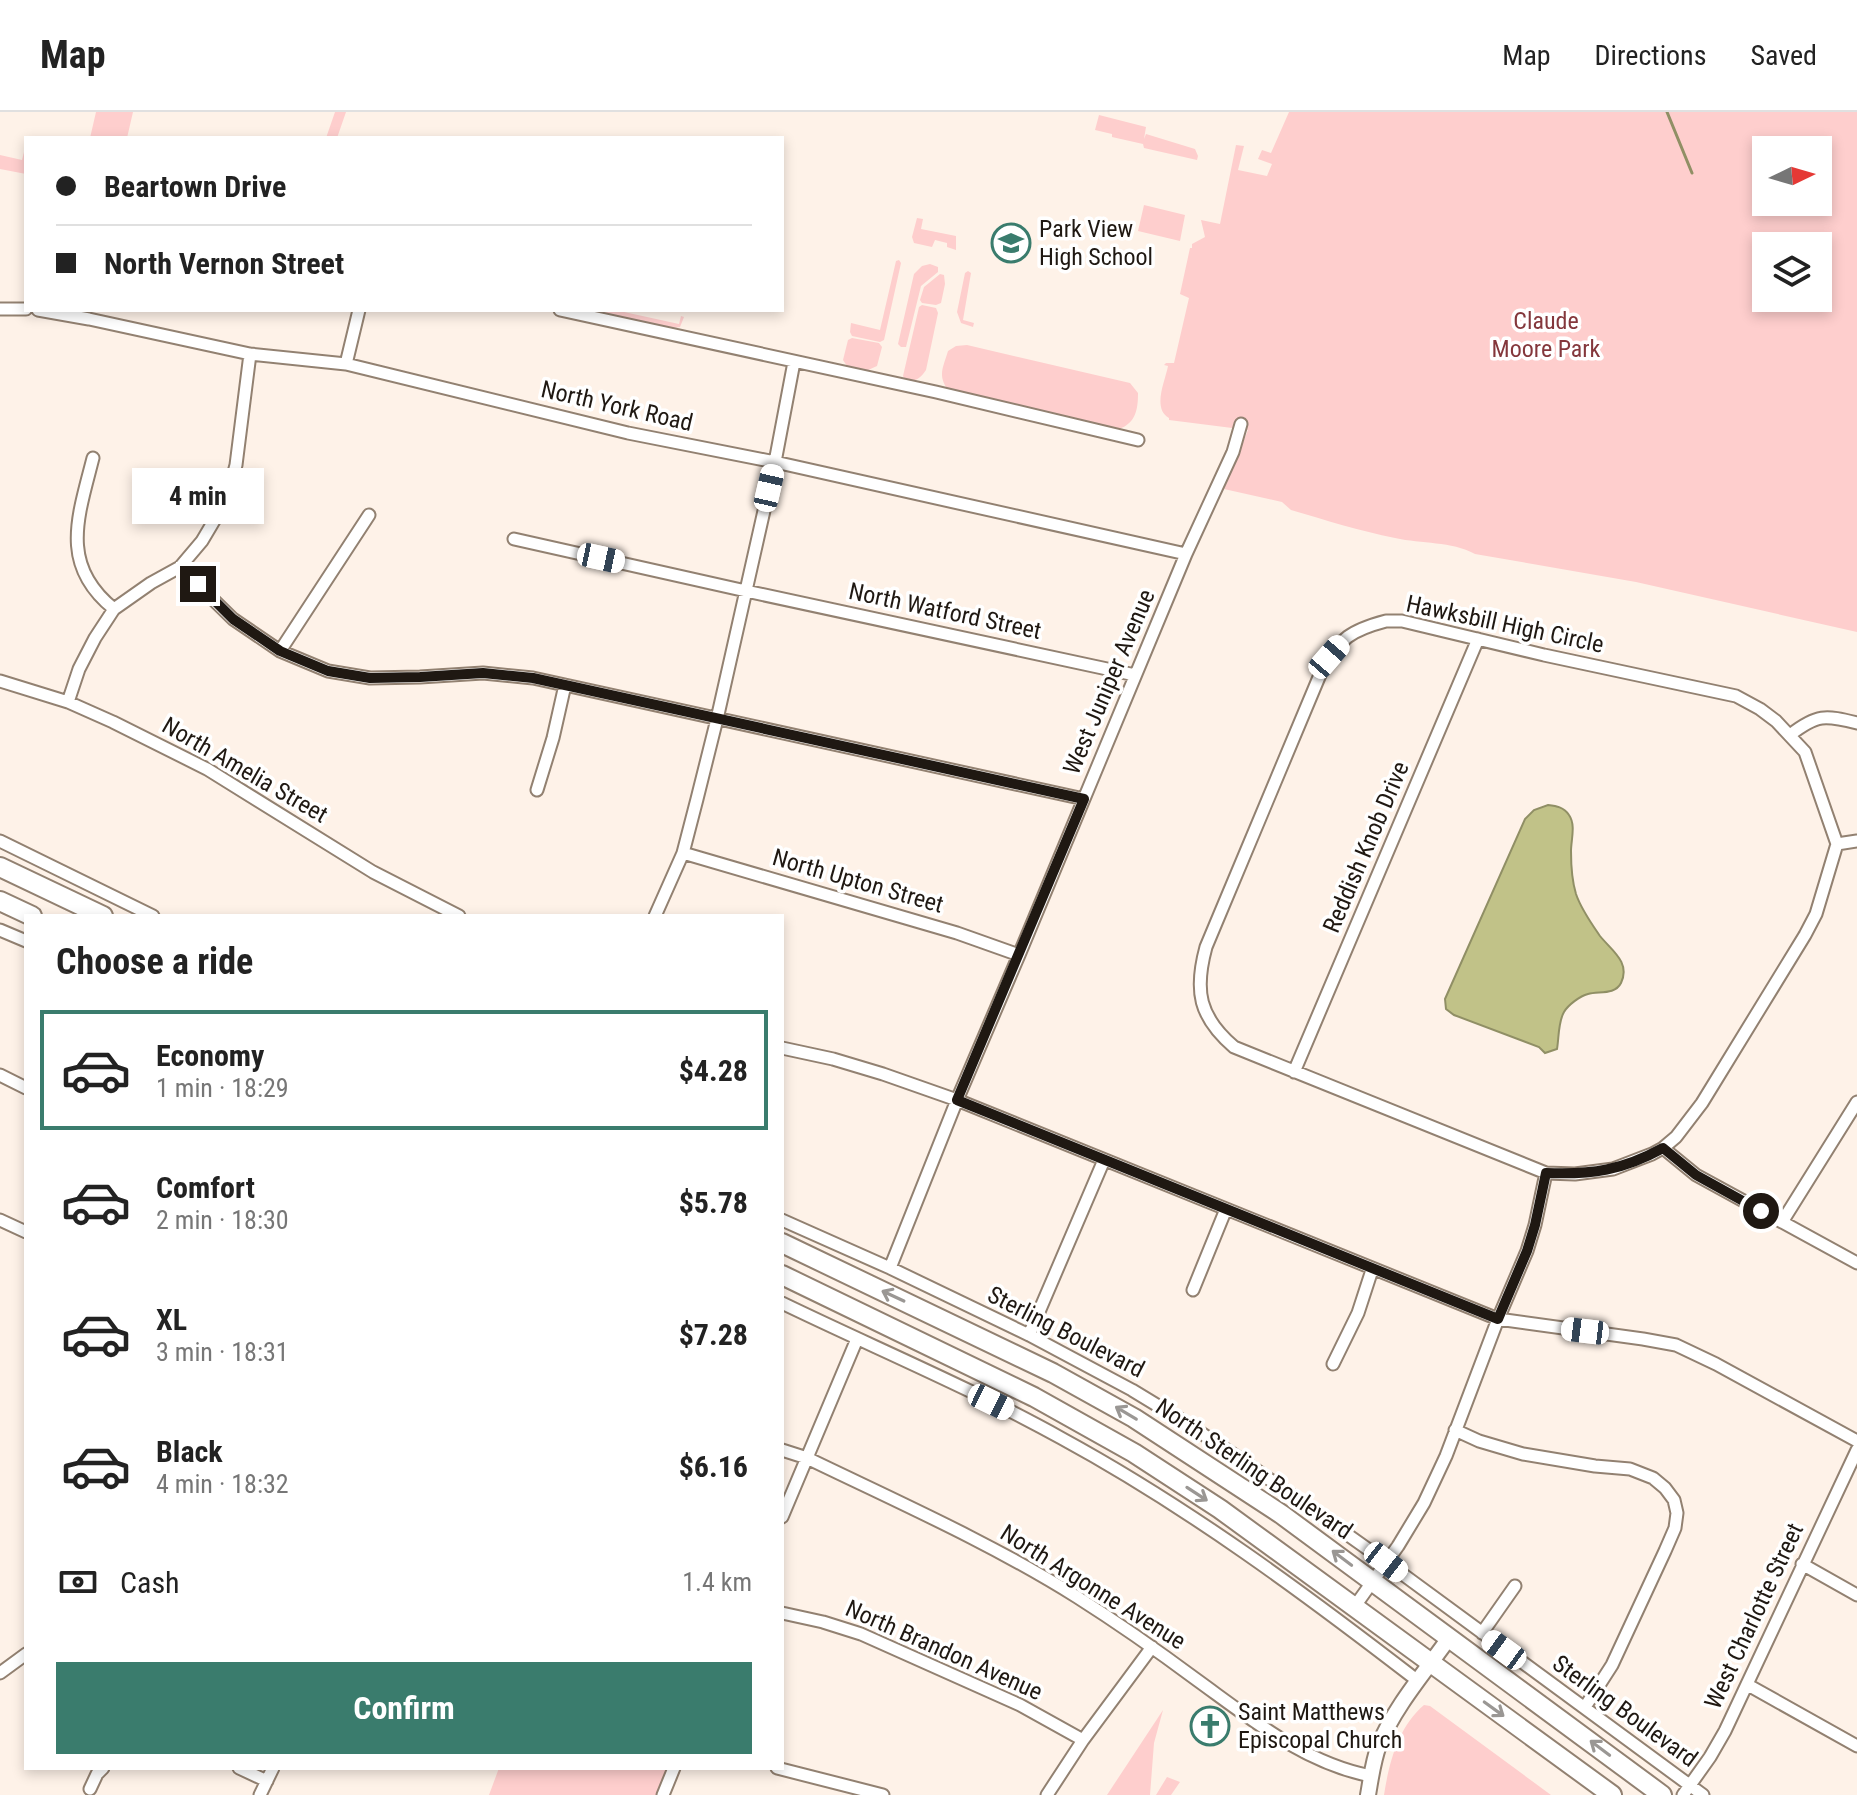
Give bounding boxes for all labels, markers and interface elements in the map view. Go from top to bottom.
text: Map [40,33,106,77]
text: Map [1502,39,1551,72]
text: Directions [1595,39,1706,72]
text: Saved [1750,39,1817,72]
north arrow [1752,136,1832,216]
map controls [1752,136,1832,312]
text: Beartown Drive [104,169,286,204]
place label: Park View High School [1039,215,1153,271]
school or university icon: Park View High School [990,222,1032,264]
button: layers [1752,232,1832,312]
text: North Vernon Street [104,246,344,281]
park label: Claude Moore Park [1492,307,1601,363]
street label: North York Road [538,375,696,437]
car [752,462,786,514]
callout: 4 min [132,468,264,524]
text: 4 min [169,481,227,511]
car [575,541,627,575]
route end [180,566,216,602]
street label: North Watford Street [846,577,1044,645]
street label: West Juniper Avenue [1057,585,1161,779]
street label: Hawksbill High Circle [1404,589,1606,659]
car [1304,631,1354,683]
street label: North Amelia Street [157,711,333,829]
street label: Reddish Knob Drive [1317,757,1415,937]
street label: North Upton Street [769,843,947,919]
text: Choose a ride [56,941,253,983]
icon: car [60,1034,132,1106]
text: Economy [156,1038,264,1073]
text: $4.28 [679,1053,748,1088]
text: 1 min · 18:29 [156,1073,289,1103]
icon: car [60,1166,132,1238]
text: Comfort [156,1170,255,1205]
text: $5.78 [679,1185,748,1220]
route start [1743,1193,1779,1229]
text: 2 min · 18:30 [156,1205,289,1235]
street label: Sterling Boulevard [983,1280,1149,1384]
one-way arrow [882,1288,906,1303]
icon: car [60,1298,132,1370]
text: XL [156,1302,187,1337]
car [1560,1316,1610,1346]
text: $7.28 [679,1317,748,1352]
text: 3 min · 18:31 [156,1337,289,1367]
car [964,1381,1018,1423]
street label: North Sterling Boulevard [1150,1393,1358,1545]
one-way arrow [1115,1405,1138,1421]
icon: car [60,1430,132,1502]
text: Black [156,1434,223,1469]
text: $6.16 [679,1449,748,1484]
text: 4 min · 18:32 [156,1469,289,1499]
one-way arrow [1186,1485,1208,1502]
street label: North Argonne Avenue [995,1519,1191,1655]
street label: West Charlotte Street [1699,1519,1809,1713]
car [1360,1538,1412,1586]
one-way arrow [1331,1549,1353,1566]
icon: cash [56,1560,100,1604]
text: Cash [120,1565,180,1600]
text: 1.4 km [682,1567,752,1597]
street label: North Brandon Avenue [841,1594,1047,1706]
car [1478,1626,1530,1674]
street label: Sterling Boulevard [1547,1649,1703,1773]
button: Confirm [56,1662,752,1754]
place label: Saint Matthews Episcopal Church [1238,1698,1402,1754]
one-way arrow [1483,1701,1505,1717]
church icon: Saint Matthews Episcopal Church [1189,1705,1231,1747]
one-way arrow [1589,1740,1611,1757]

